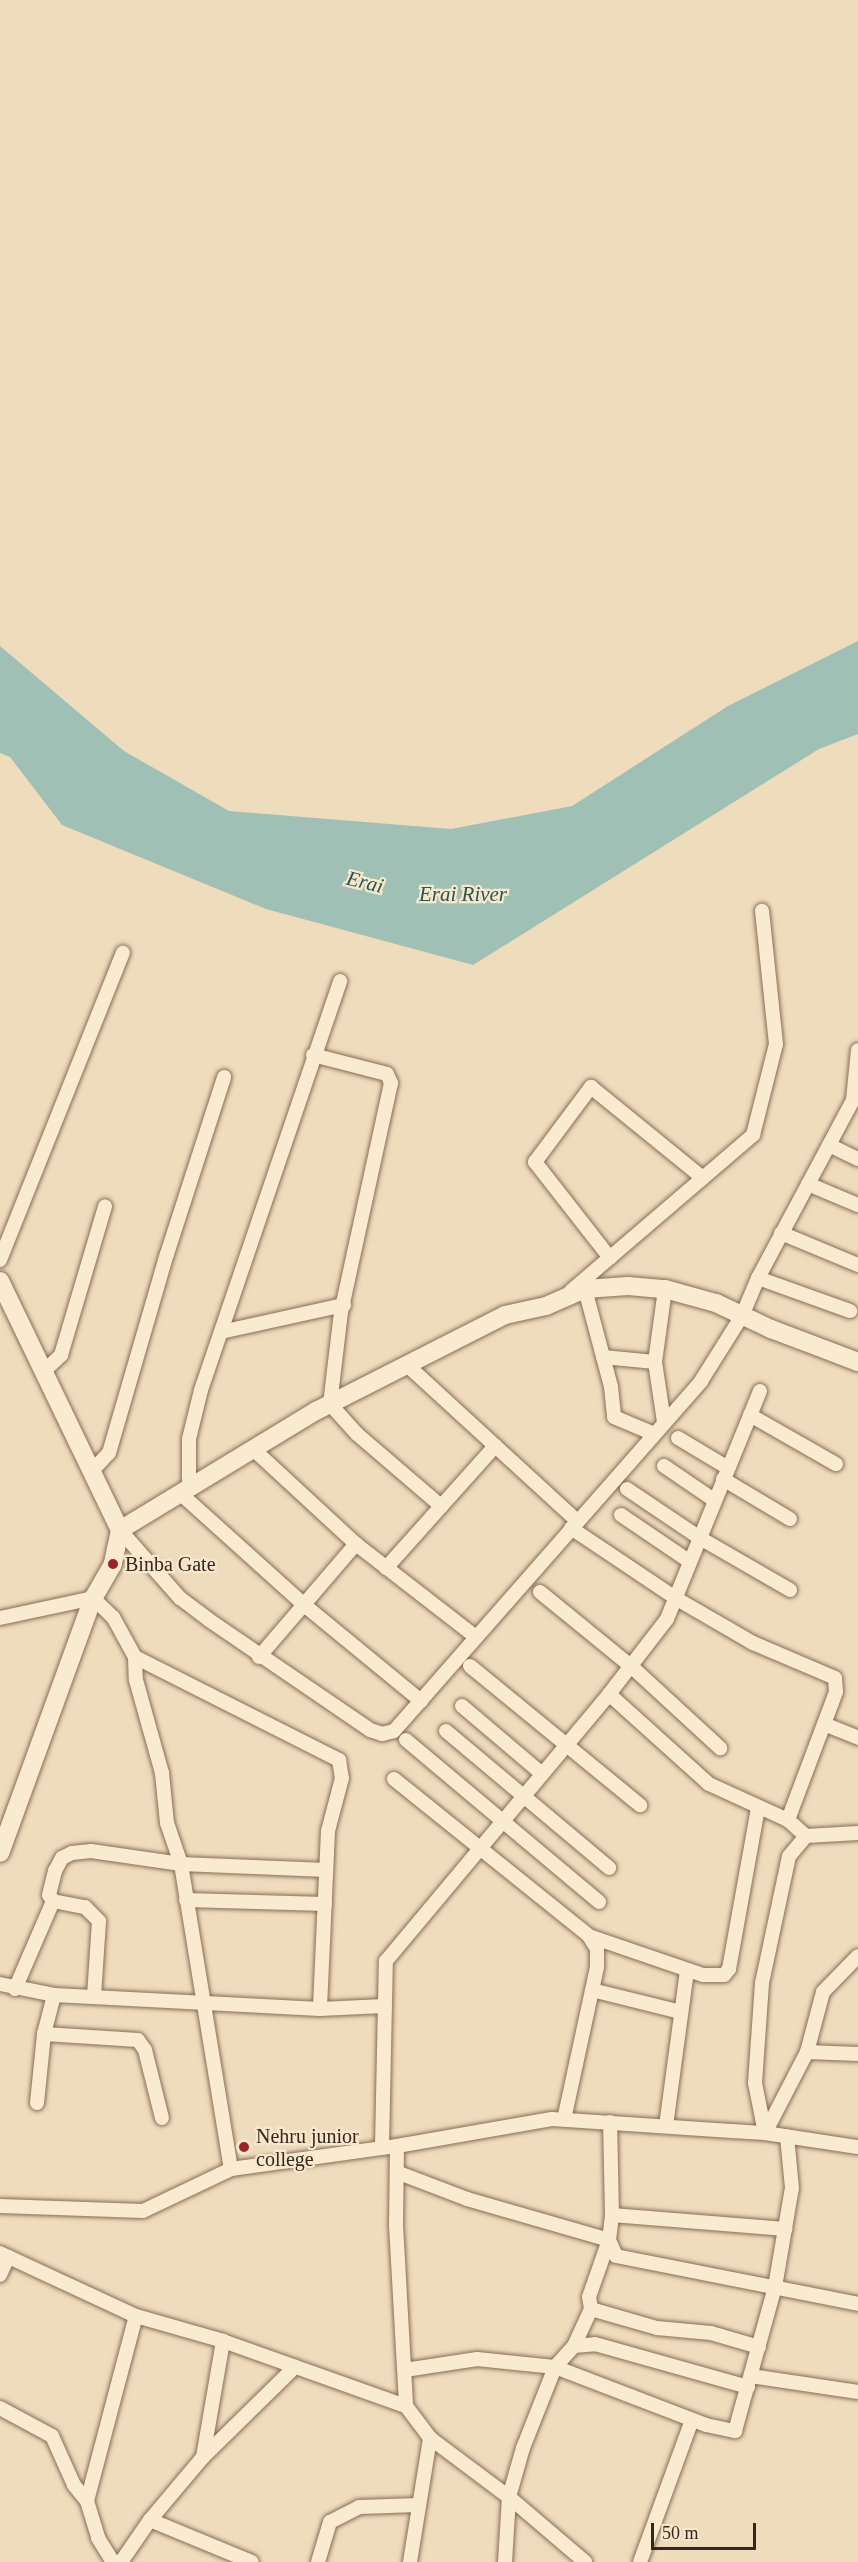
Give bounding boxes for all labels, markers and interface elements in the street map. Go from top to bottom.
water label: Erai [344,865,386,899]
water label: Erai River [419,881,507,907]
place label: Binba Gate [125,1552,216,1576]
marker: Binba Gate [106,1557,120,1571]
place label: Nehru junior college [256,2124,359,2171]
marker: Nehru junior college [237,2140,251,2154]
scale bar [654,2511,759,2549]
text: 50 m [662,2523,699,2543]

